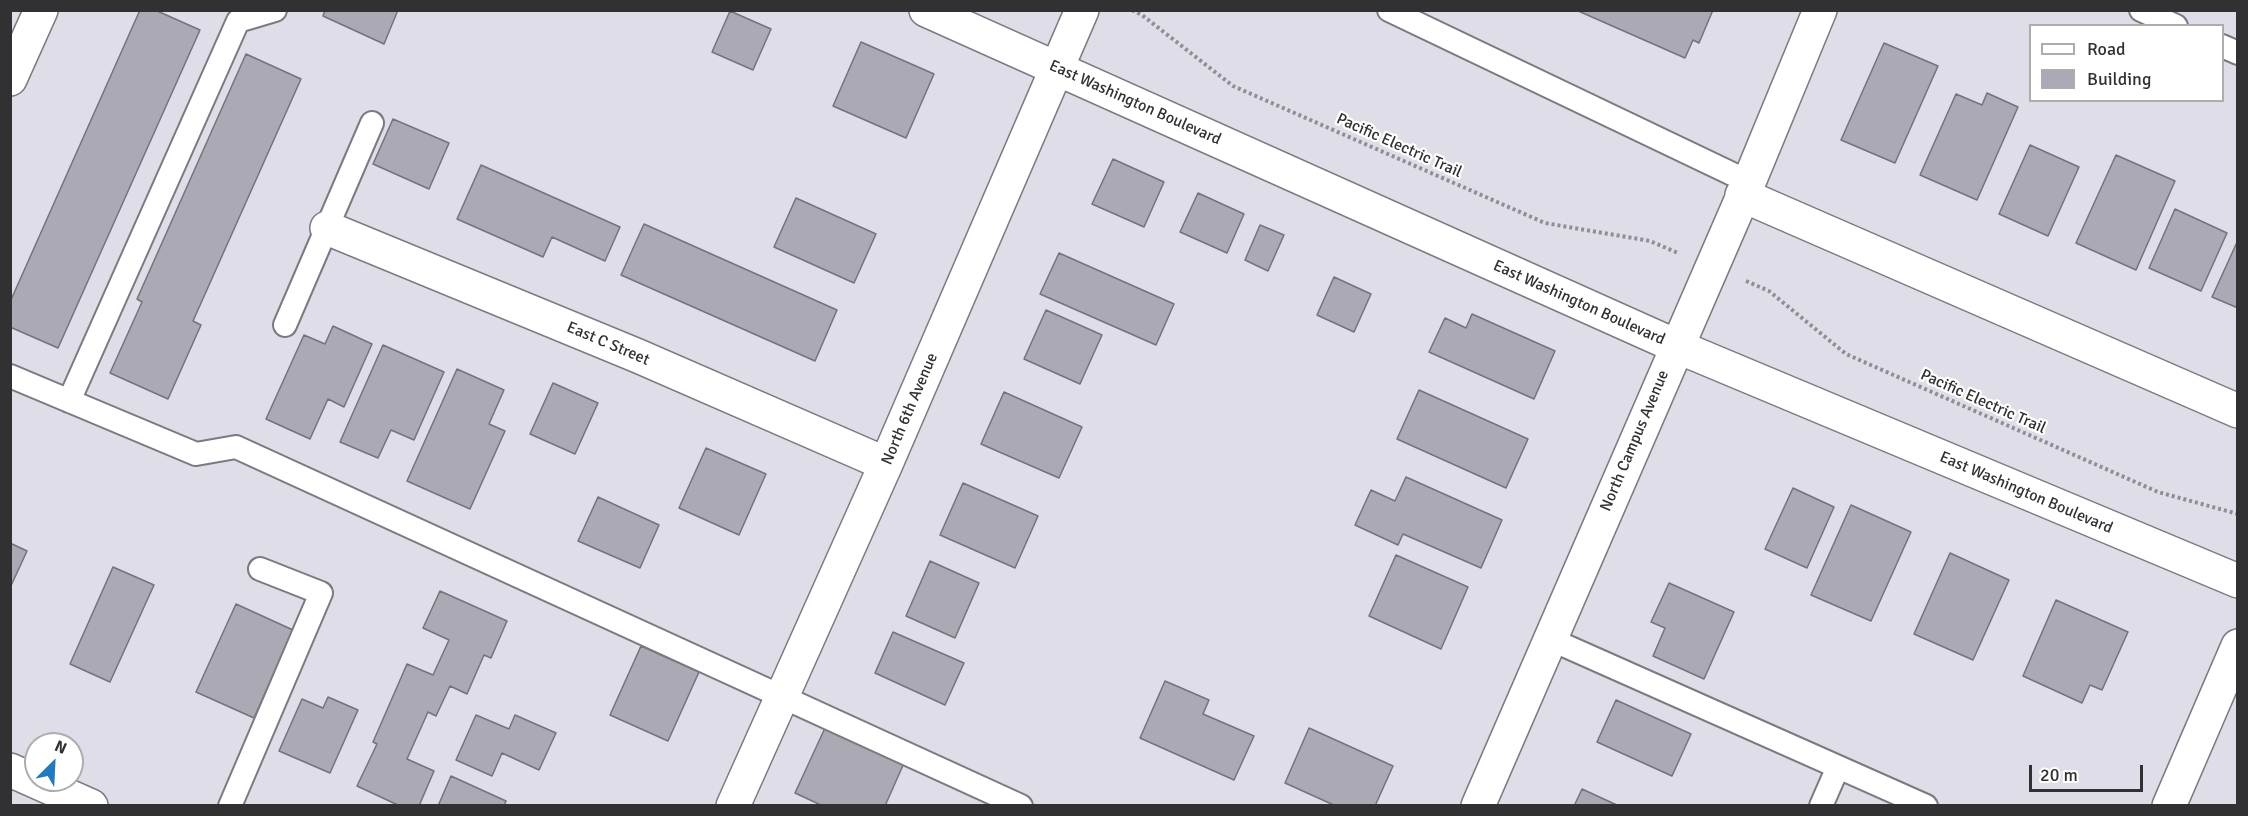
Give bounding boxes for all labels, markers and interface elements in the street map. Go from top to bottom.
legend [2029,24,2224,102]
text: Road [2087,38,2126,60]
street label: East Washington Boulevard [1046,56,1224,150]
text: Building [2087,68,2151,90]
street label: Pacific Electric Trail [1333,110,1465,182]
street label: East Washington Boulevard [1490,256,1668,350]
street label: East C Street [564,318,652,370]
street label: North 6th Avenue [878,350,942,468]
street label: Pacific Electric Trail [1917,366,2049,438]
street label: North Campus Avenue [1597,368,1673,514]
street label: East Washington Boulevard [1937,448,2115,538]
north arrow [24,732,84,792]
text: N [51,736,70,759]
scale bar [2032,753,2146,791]
text: 20 m [2040,764,2078,786]

